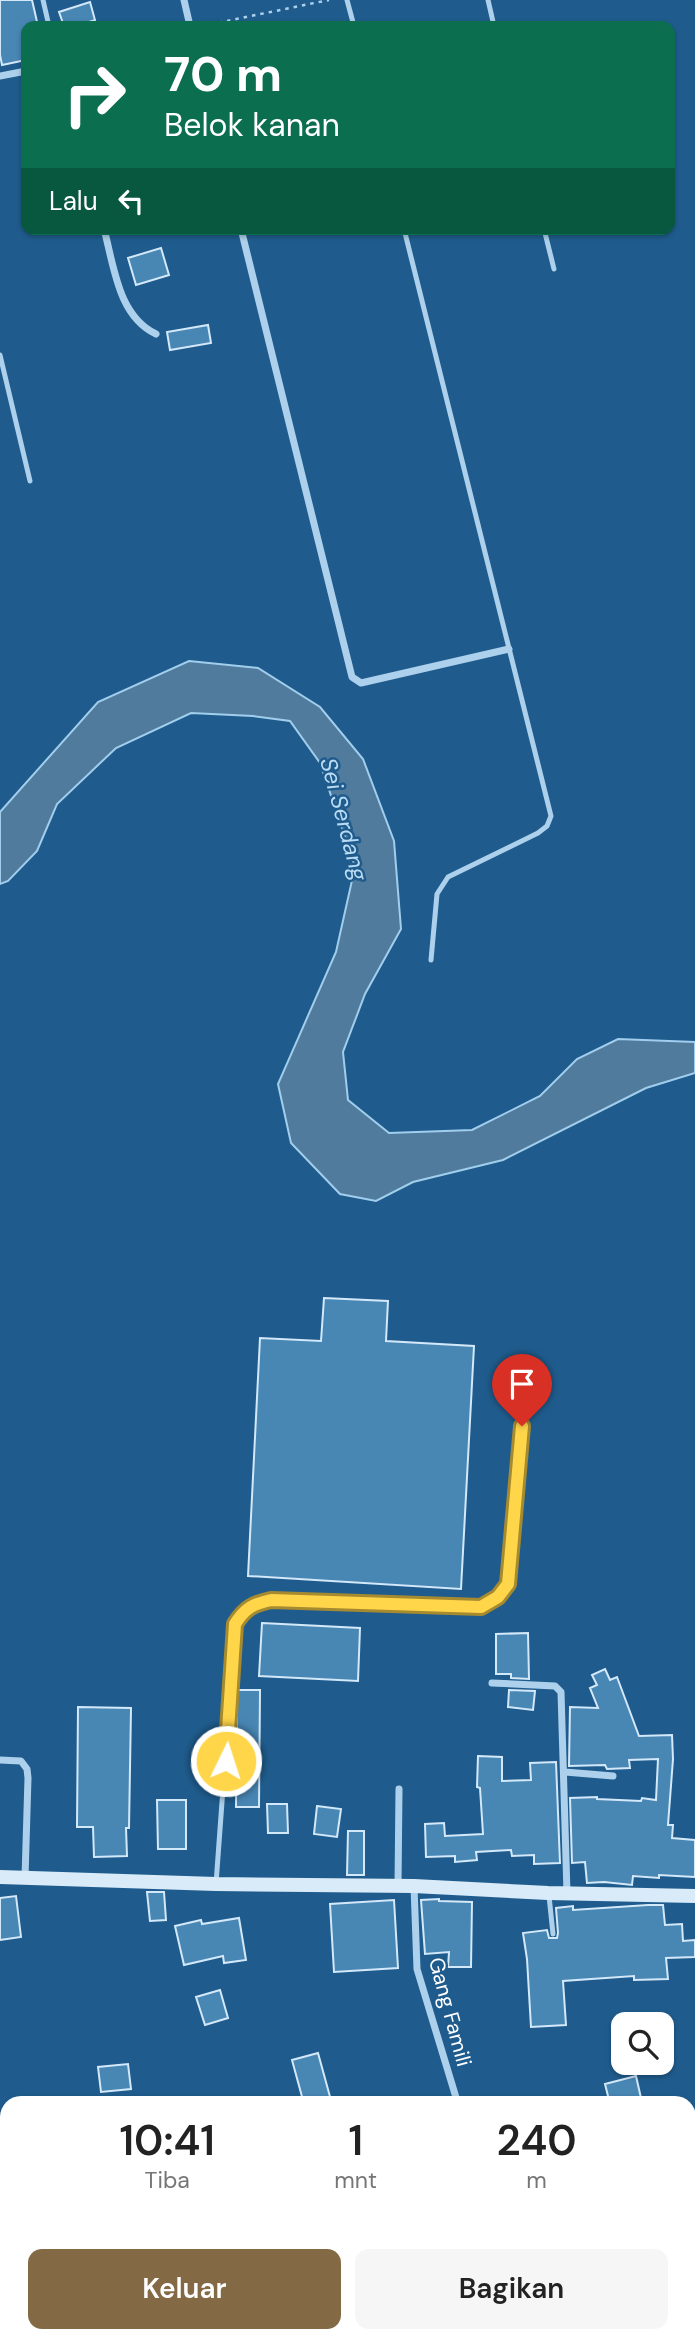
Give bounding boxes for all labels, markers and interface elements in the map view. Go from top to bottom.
text: 70 m [164,42,282,106]
icon: right [49,49,140,140]
text: Belok kanan [164,104,340,146]
icon: left [112,182,150,220]
text: Lalu [49,184,98,218]
water label: Sei Serdang [313,754,375,885]
pin [492,1354,552,1426]
icon: arrive [503,1365,541,1403]
position arrow [189,1724,263,1798]
street label: Gang Famili [422,1954,478,2070]
map controls [611,2012,674,2075]
button: search [611,2012,674,2075]
text: 10:41 [119,2113,215,2168]
text: 1 [348,2113,363,2168]
text: 240 [497,2113,577,2168]
text: Tiba [145,2165,190,2195]
text: mnt [334,2165,377,2195]
text: m [526,2165,547,2195]
button: Keluar [28,2249,341,2329]
button: Bagikan [355,2249,668,2329]

